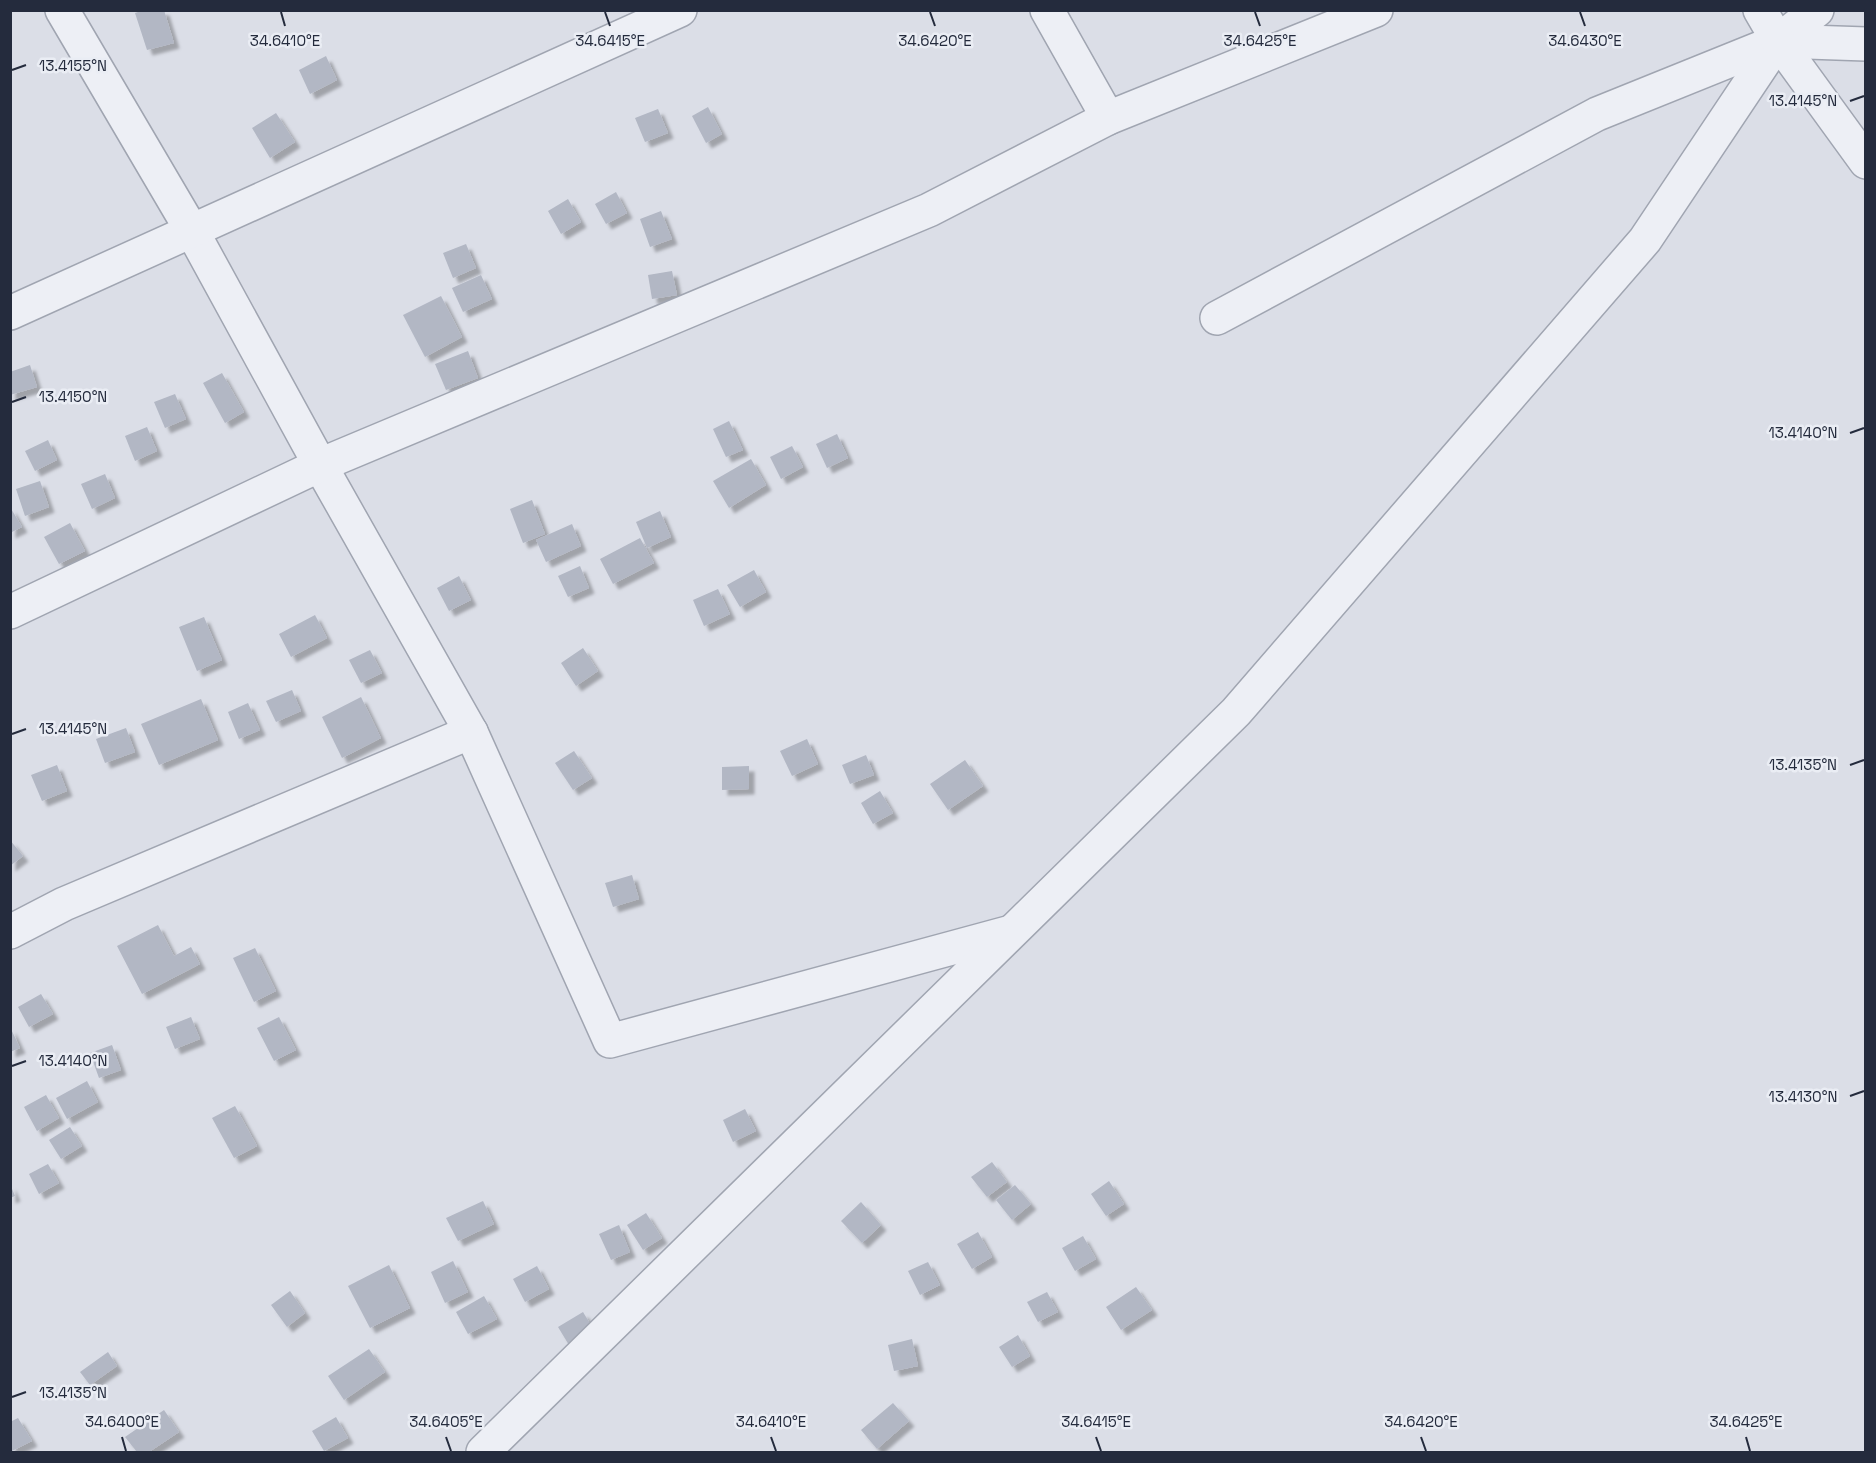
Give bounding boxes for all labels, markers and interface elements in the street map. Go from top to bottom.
text: 34.6410°E [250,31,320,50]
text: 34.6415°E [575,31,645,50]
text: 34.6420°E [898,31,972,50]
text: 34.6425°E [1224,31,1296,50]
text: 34.6430°E [1548,31,1622,50]
text: 13.4155°N [39,56,107,75]
text: 13.4145°N [1769,91,1837,110]
text: 13.4150°N [39,387,107,406]
text: 13.4140°N [1768,423,1838,442]
text: 13.4145°N [39,719,107,738]
text: 13.4135°N [1769,755,1837,774]
text: 13.4140°N [38,1051,108,1070]
text: 13.4130°N [1769,1087,1837,1106]
text: 13.4135°N [39,1383,107,1402]
text: 34.6400°E [85,1412,159,1431]
text: 34.6405°E [409,1412,483,1431]
text: 34.6410°E [736,1412,806,1431]
text: 34.6415°E [1061,1412,1131,1431]
text: 34.6420°E [1384,1412,1458,1431]
text: 34.6425°E [1710,1412,1782,1431]

